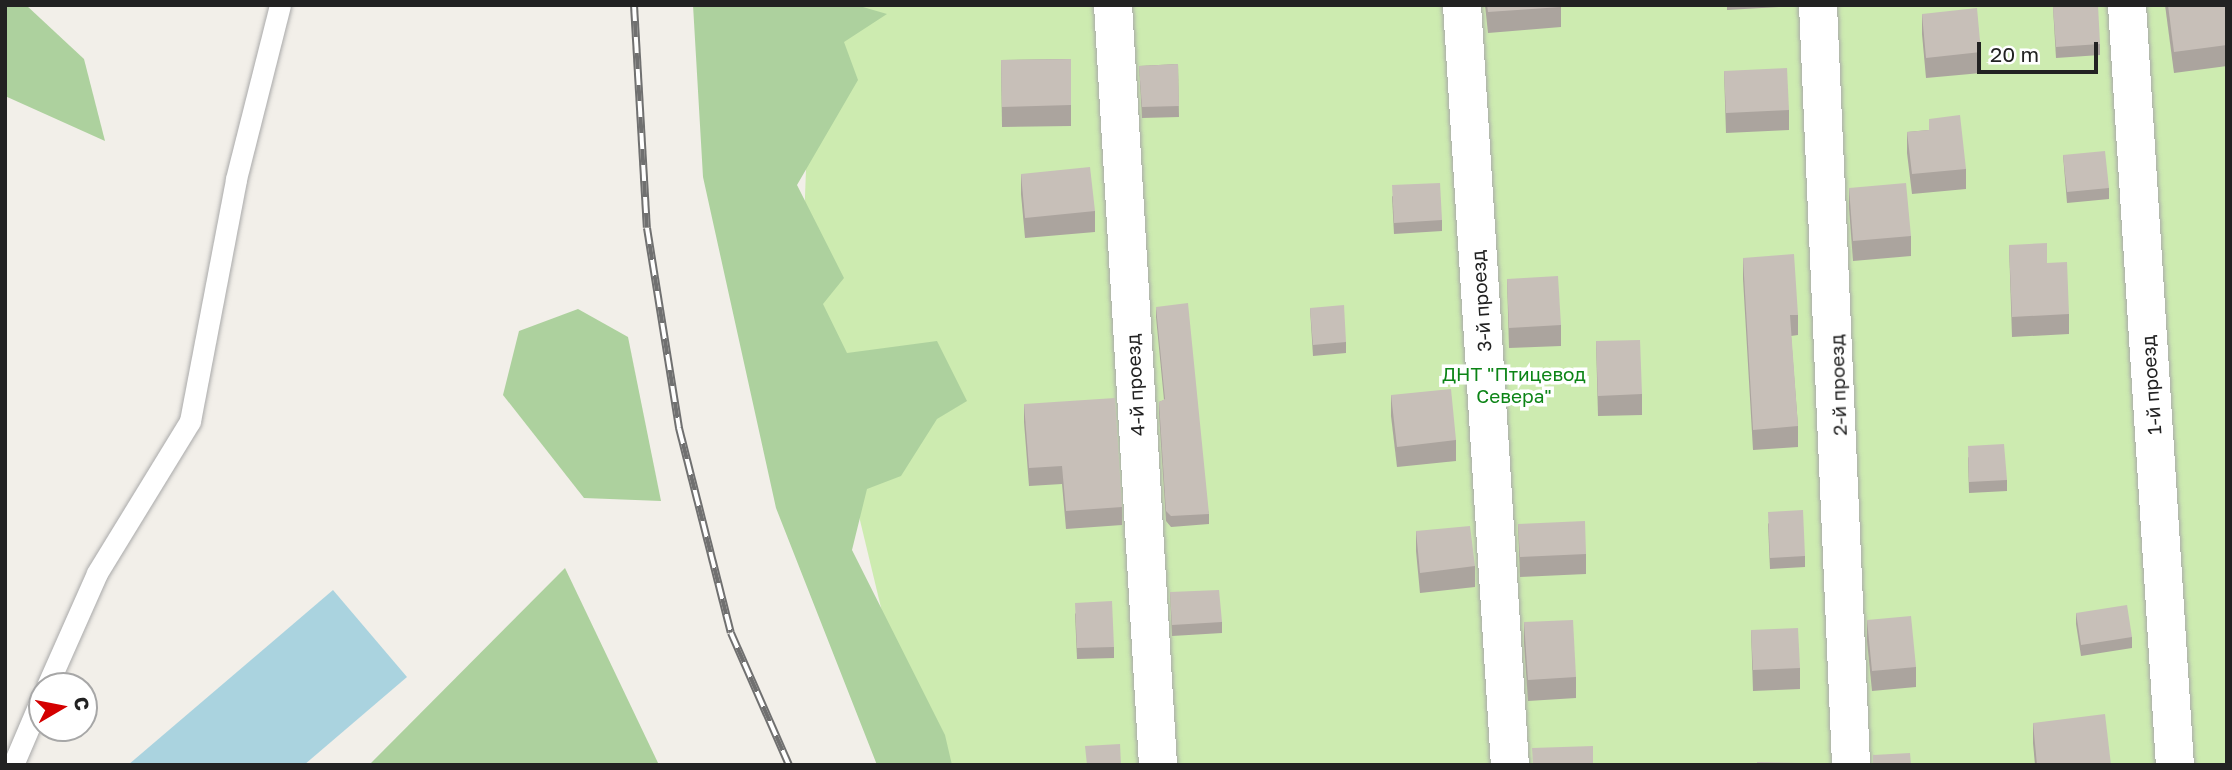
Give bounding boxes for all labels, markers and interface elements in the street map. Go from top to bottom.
scale bar [1980,28,2101,72]
text: 20 m [1990,41,2039,67]
street label: 3-й проезд [1466,250,1496,352]
street label: 4-й проезд [1121,333,1149,437]
street label: 2-й проезд [1825,334,1851,436]
street label: 1-й проезд [2136,334,2166,436]
park label: ДНТ "Птицевод Севера" [1442,363,1586,407]
north arrow [28,672,98,742]
text: С [70,695,95,712]

